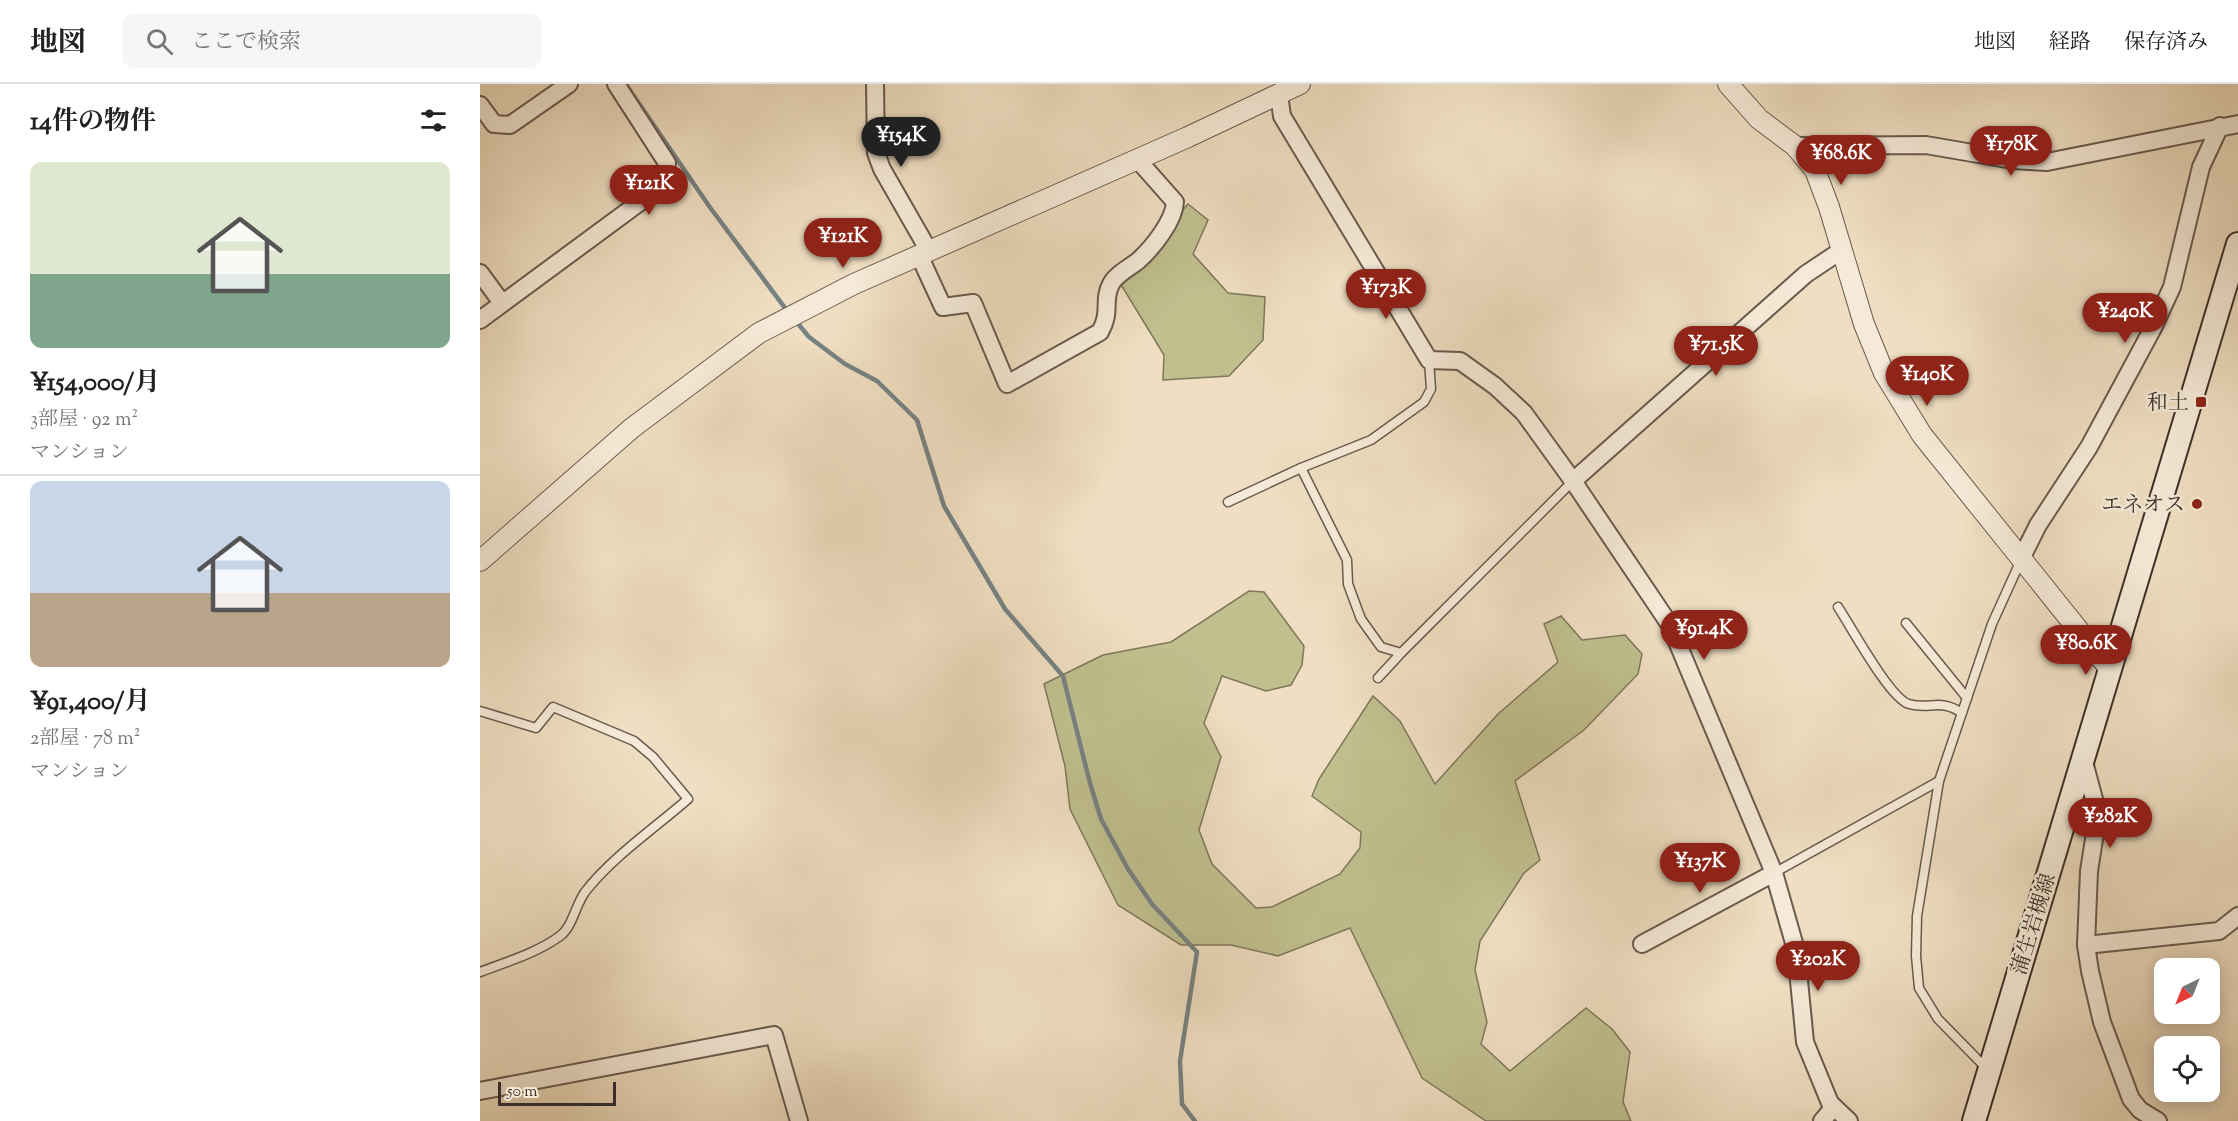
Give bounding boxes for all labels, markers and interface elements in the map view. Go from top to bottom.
search box [122,14,542,68]
text: 地図 [30,24,86,64]
icon: search [143,25,176,58]
text: ここで検索 [191,27,301,59]
text: 地図 [1974,28,2016,58]
text: 経路 [2049,28,2091,58]
text: 保存済み [2124,28,2208,58]
text: 14件の物件 [30,104,156,141]
icon: filters [417,104,450,137]
pin: ¥154K [859,117,943,168]
text: ¥154K [875,122,927,151]
pin: ¥178K [1969,126,2053,177]
text: ¥178K [1984,131,2038,160]
pin: ¥68.6K [1792,135,1890,186]
text: ¥68.6K [1810,140,1872,169]
pin: ¥121K [607,165,691,216]
text: ¥121K [624,170,674,199]
icon: home [186,201,294,309]
pin: ¥121K [801,218,885,269]
text: ¥121K [818,223,868,252]
pin: ¥173K [1344,269,1428,320]
text: ¥173K [1360,274,1412,303]
pin: ¥240K [2083,293,2167,344]
text: ¥240K [2097,298,2154,327]
pin: ¥71.5K [1667,326,1765,377]
text: ¥71.5K [1688,331,1744,360]
pin: ¥140K [1885,356,1969,407]
text: ¥140K [1900,361,1954,390]
text: ¥154,000/月 [30,365,160,402]
place label: 和土 [2147,389,2189,419]
marker: 和土 [2194,395,2208,409]
text: 3部屋 · 92 m² [30,406,138,435]
text: マンション [30,439,129,468]
place label: エネオス [2101,491,2185,521]
marker: エネオス [2190,497,2204,511]
icon: home [186,520,294,628]
pin: ¥91.4K [1655,610,1753,661]
text: ¥91.4K [1675,615,1733,644]
pin: ¥80.6K [2037,625,2135,676]
text: ¥80.6K [2055,630,2117,659]
text: ¥91,400/月 [30,684,150,721]
text: 2部屋 · 78 m² [30,725,140,754]
text: マンション [30,758,129,787]
pin: ¥282K [2068,798,2152,849]
text: ¥282K [2082,803,2138,832]
pin: ¥137K [1658,843,1742,894]
text: ¥137K [1674,848,1726,877]
street label: 蒲生岩槻線 [2005,870,2065,979]
pin: ¥202K [1776,941,1860,992]
text: ¥202K [1790,946,1846,975]
north arrow [2154,958,2220,1024]
map controls [2154,958,2220,1102]
button: locate [2154,1036,2220,1102]
scale bar [498,1079,616,1106]
text: 50 m [507,1081,538,1104]

